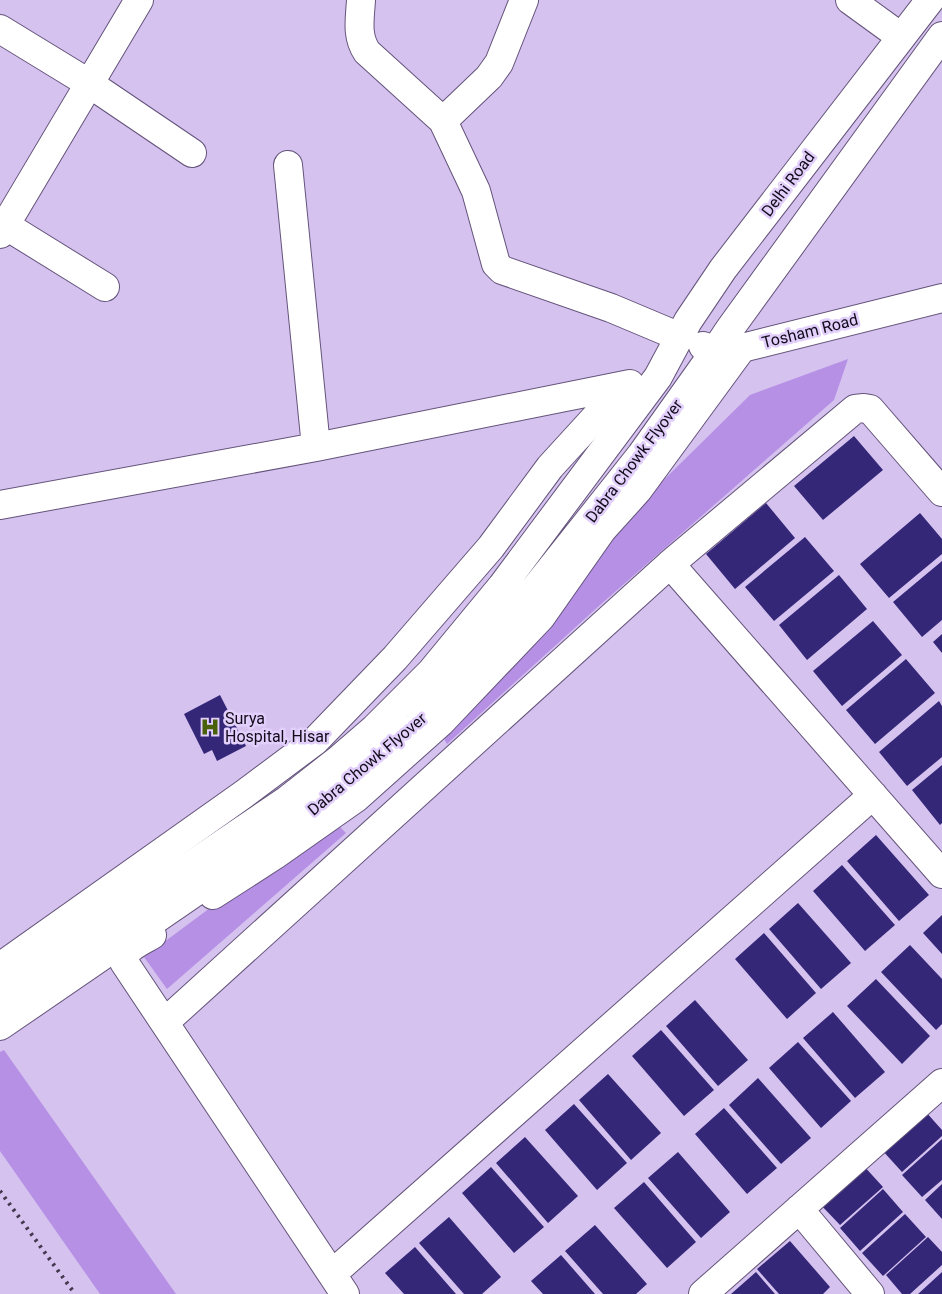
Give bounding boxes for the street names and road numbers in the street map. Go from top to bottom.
street label: Delhi Road [757,148,819,220]
street label: Tosham Road [760,310,860,352]
street label: Dabra Chowk Flyover [582,395,687,526]
street label: Dabra Chowk Flyover [304,708,431,819]

